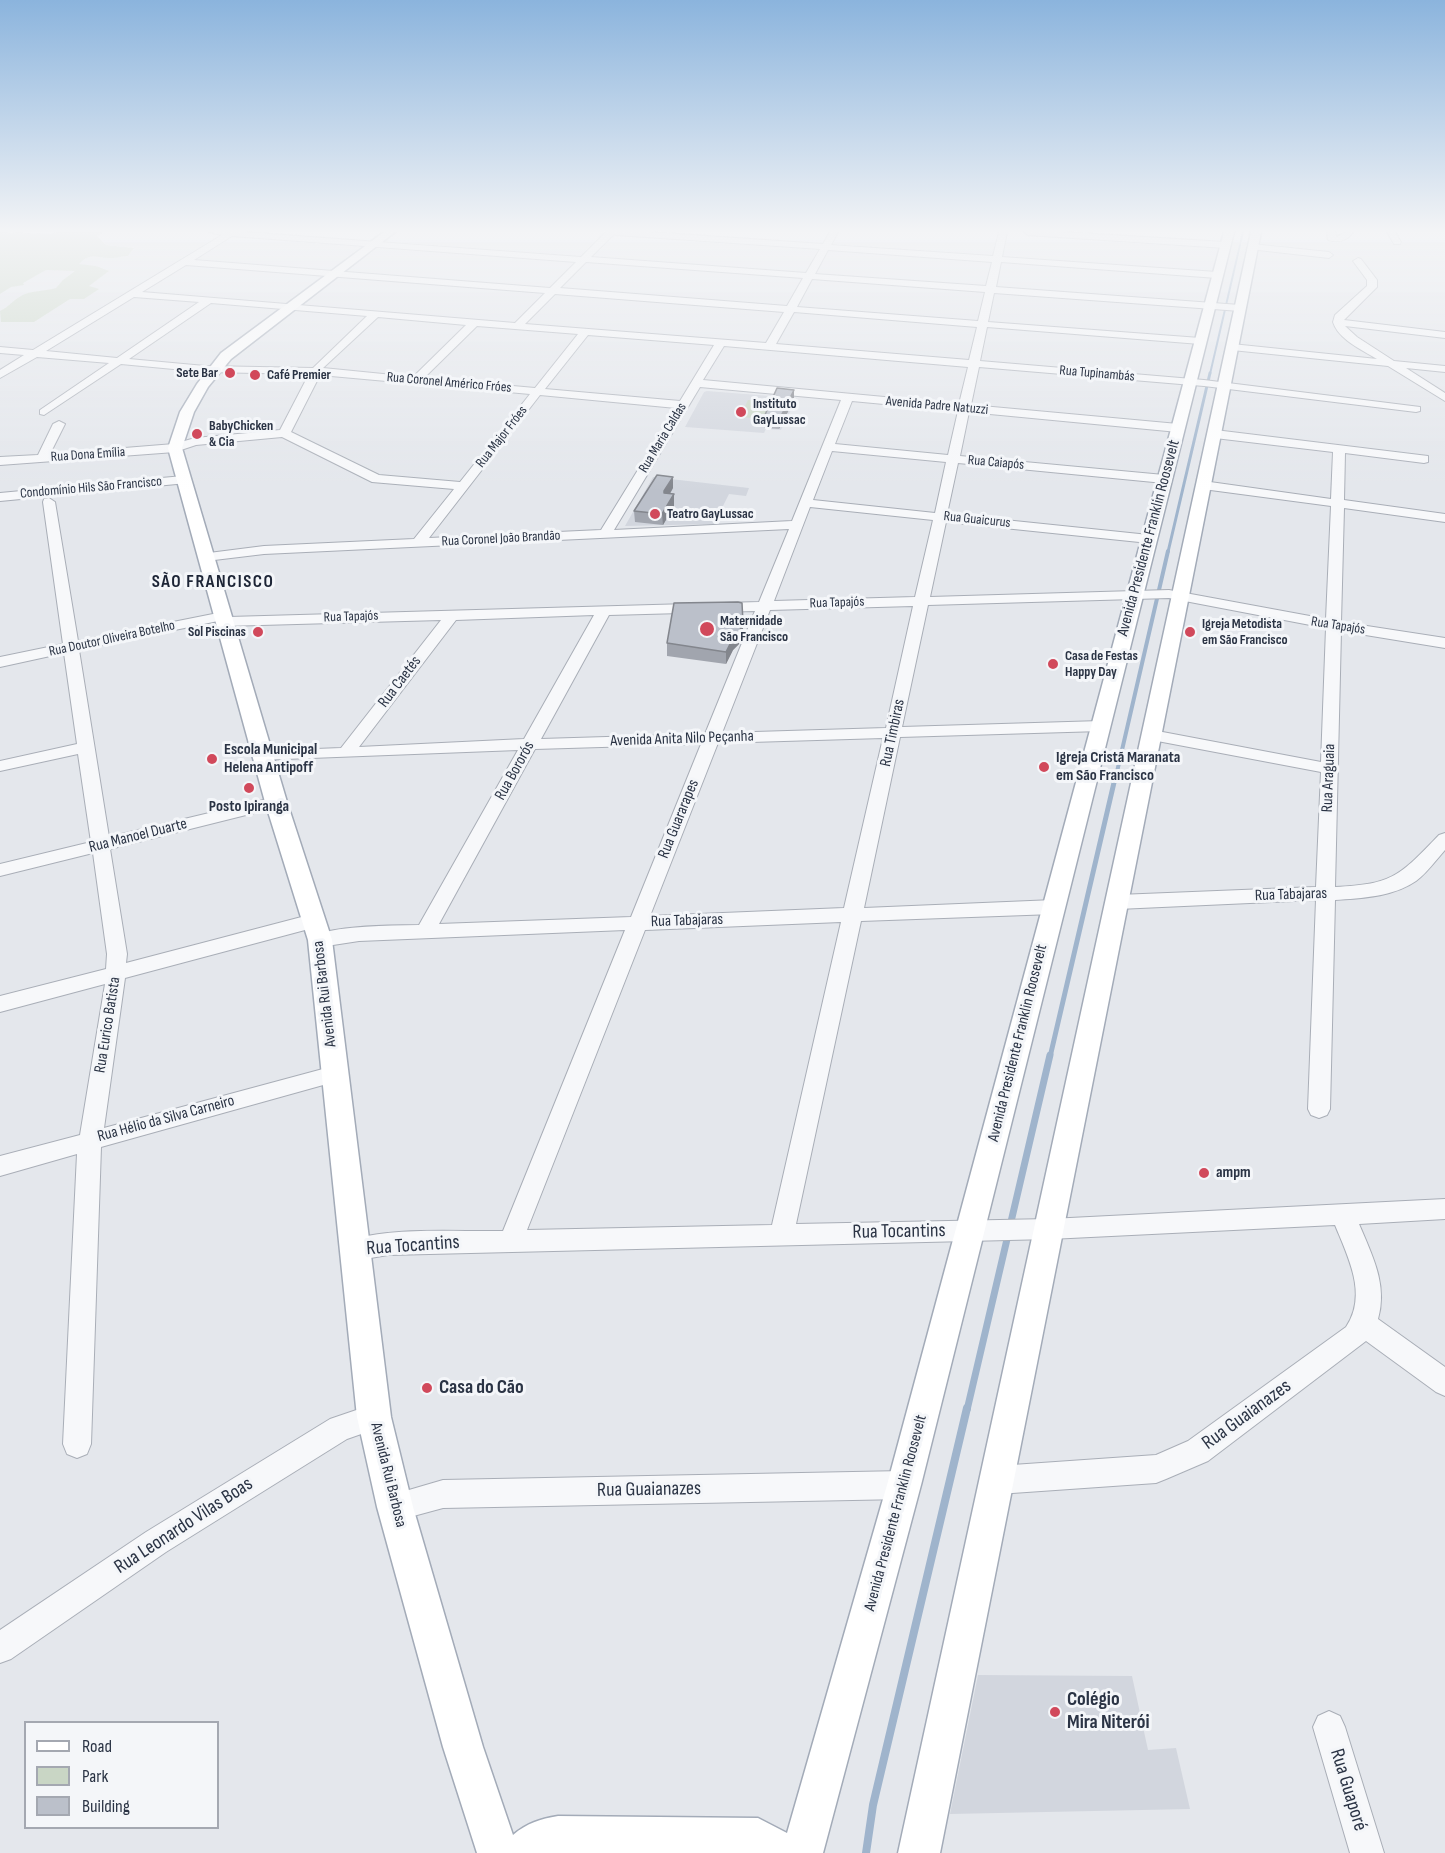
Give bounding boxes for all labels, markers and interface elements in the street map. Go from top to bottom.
street label: Rua Tupinambás [1059,362,1135,386]
place label: Sete Bar [176,365,218,381]
marker: Sete Bar [223,366,237,380]
place label: Café Premier [267,367,331,383]
marker: Café Premier [248,368,262,382]
street label: Rua Coronel Américo Fróes [386,369,512,397]
street label: Avenida Padre Natuzzi [885,393,989,419]
place label: Instituto GayLussac [753,396,806,428]
street label: Rua Maria Caldas [636,400,690,476]
street label: Rua Major Fróes [473,403,531,471]
marker: Instituto GayLussac [734,405,748,419]
place label: BabyChicken & Cia [209,418,273,450]
marker: BabyChicken & Cia [190,427,204,441]
street label: Avenida Presidente Franklin Roosevelt [1114,438,1184,638]
street label: Rua Dona Emília [50,444,126,466]
street label: Rua Caiapós [967,452,1025,474]
street label: Condomínio Hils São Francisco [19,473,163,503]
place label: Teatro GayLussac [667,506,754,522]
marker: Teatro GayLussac [648,507,662,521]
street label: Rua Guaicurus [943,508,1011,532]
street label: Rua Coronel João Brandão [441,527,561,551]
district label: SÃO FRANCISCO [152,571,274,593]
street label: Rua Tapajós [809,594,865,612]
street label: Rua Tapajós [323,608,379,626]
place label: Maternidade São Francisco [720,613,788,646]
street label: Rua Tapajós [1310,613,1366,639]
place label: Igreja Metodista em São Francisco [1202,616,1288,648]
street label: Rua Doutor Oliveira Botelho [48,617,176,661]
marker: Maternidade São Francisco [698,620,716,638]
place label: Sol Piscinas [188,624,246,640]
marker: Sol Piscinas [251,625,265,639]
marker: Igreja Metodista em São Francisco [1183,625,1197,639]
place label: Casa de Festas Happy Day [1065,648,1138,680]
street label: Rua Caetés [374,652,426,712]
marker: Casa de Festas Happy Day [1046,657,1060,671]
street label: Rua Timbiras [877,698,909,768]
street label: Avenida Anita Nilo Peçanha [610,727,754,751]
street label: Rua Bororós [491,738,539,804]
place label: Escola Municipal Helena Antipoff [224,740,317,778]
street label: Rua Araguaia [1318,743,1340,813]
place label: Igreja Cristã Maranata em São Francisco [1056,748,1180,786]
marker: Escola Municipal Helena Antipoff [205,752,219,766]
marker: Igreja Cristã Maranata em São Francisco [1037,760,1051,774]
street label: Rua Guararapes [654,777,704,861]
marker: Posto Ipiranga [242,781,256,795]
place label: Posto Ipiranga [209,797,289,817]
street label: Rua Manoel Duarte [87,815,189,857]
street label: Rua Tabajaras [1254,884,1328,906]
street label: Rua Tabajaras [650,910,724,932]
street label: Avenida Rui Barbosa [309,940,341,1048]
street label: Avenida Presidente Franklin Roosevelt [984,942,1052,1144]
street label: Rua Eurico Batista [91,976,125,1074]
street label: Rua Hélio da Silva Carneiro [95,1091,237,1147]
place label: ampm [1216,1163,1251,1183]
marker: ampm [1197,1166,1211,1180]
street label: Rua Tocantins [852,1219,946,1245]
street label: Rua Tocantins [366,1231,460,1261]
street label: Rua Guaianazes [1198,1375,1296,1455]
place label: Casa do Cão [439,1376,524,1400]
marker: Casa do Cão [420,1381,434,1395]
street label: Avenida Presidente Franklin Roosevelt [861,1413,931,1613]
street label: Avenida Rui Barbosa [366,1421,410,1529]
street label: Rua Leonardo Vilas Boas [110,1472,258,1580]
street label: Rua Guaianazes [597,1477,701,1503]
place label: Colégio Mira Niterói [1067,1688,1149,1735]
marker: Colégio Mira Niterói [1048,1705,1062,1719]
legend [24,1721,219,1829]
text: Road [82,1736,112,1757]
street label: Rua Guaporé [1324,1746,1372,1834]
text: Park [82,1766,108,1787]
text: Building [82,1796,130,1817]

